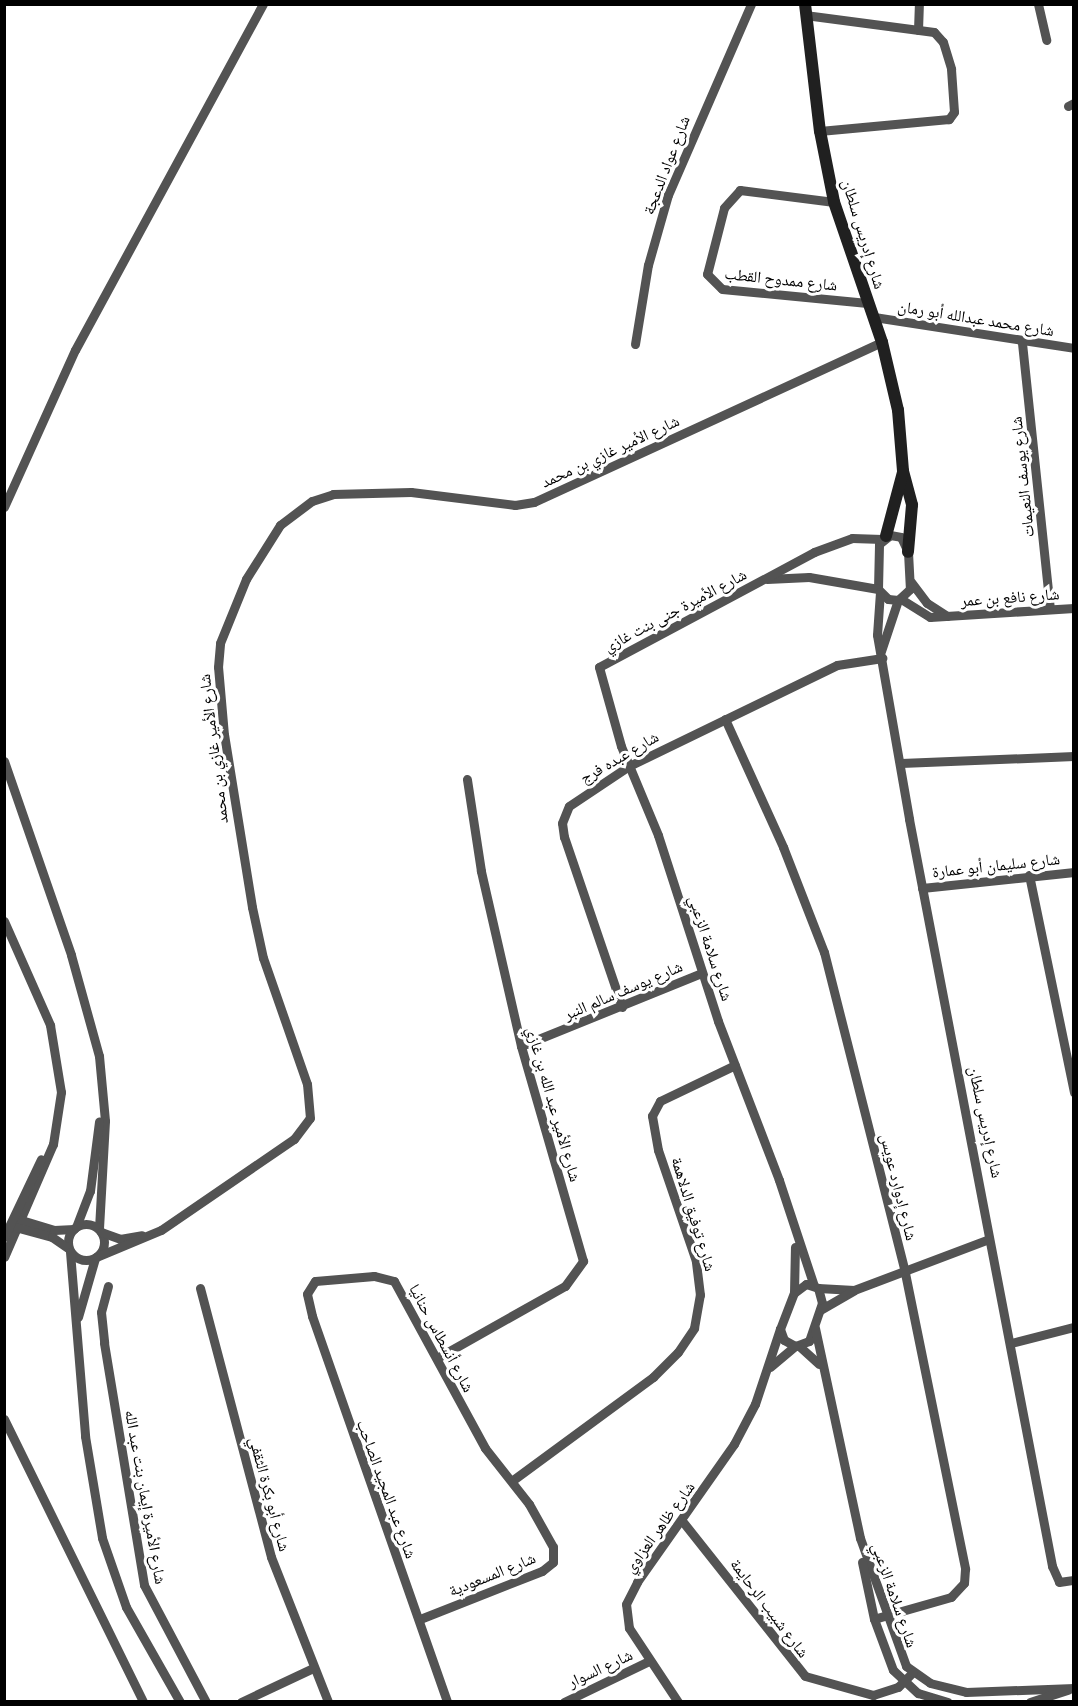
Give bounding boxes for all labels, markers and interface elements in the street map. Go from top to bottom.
street label: شارع عواد الدعجة [638,113,694,217]
street label: شارع إدريس سلطان [838,177,890,291]
street label: شارع ممدوح القطب [724,264,838,294]
street label: شارع محمد عبدالله أبو رمان [896,296,1056,340]
street label: شارع الأمير غازي بن محمد [538,411,682,491]
street label: شارع يوسف النعيمات [1006,416,1038,538]
street label: شارع الأميرة جنى بنت غازي [600,564,750,656]
street label: شارع نافع بن عمر [960,584,1060,610]
street label: شارع الأمير غازي بن محمد [194,673,232,825]
street label: شارع عبده فرج [576,727,662,787]
street label: شارع سليمان أبو عمارة [931,849,1061,881]
street label: شارع سلامة الزعبي [685,893,737,1003]
street label: شارع يوسف سالم النبر [561,956,685,1024]
street label: شارع الأمير عبد الله بن غازي [523,1024,585,1184]
street label: شارع إدريس سلطان [965,1064,1007,1180]
street label: شارع إدوارد عويس [876,1132,922,1242]
street label: شارع توفيق الدلاهمة [668,1155,720,1273]
street label: شارع أنسطاس حنانيا [405,1281,479,1395]
street label: شارع الأميرة إيمان بنت عبد الله [121,1408,171,1586]
street label: شارع عبد المجيد الصاحب [353,1417,421,1561]
street label: شارع أبو بكرة الثقفي [245,1435,295,1553]
street label: شارع ظاهر العزاوي [619,1478,699,1576]
street label: شارع سلامة الزعبي [868,1540,922,1650]
street label: شارع المسعودية [446,1548,538,1600]
street label: شارع شبيب الرحايمة [727,1555,813,1661]
street label: شارع السوار [565,1645,635,1691]

